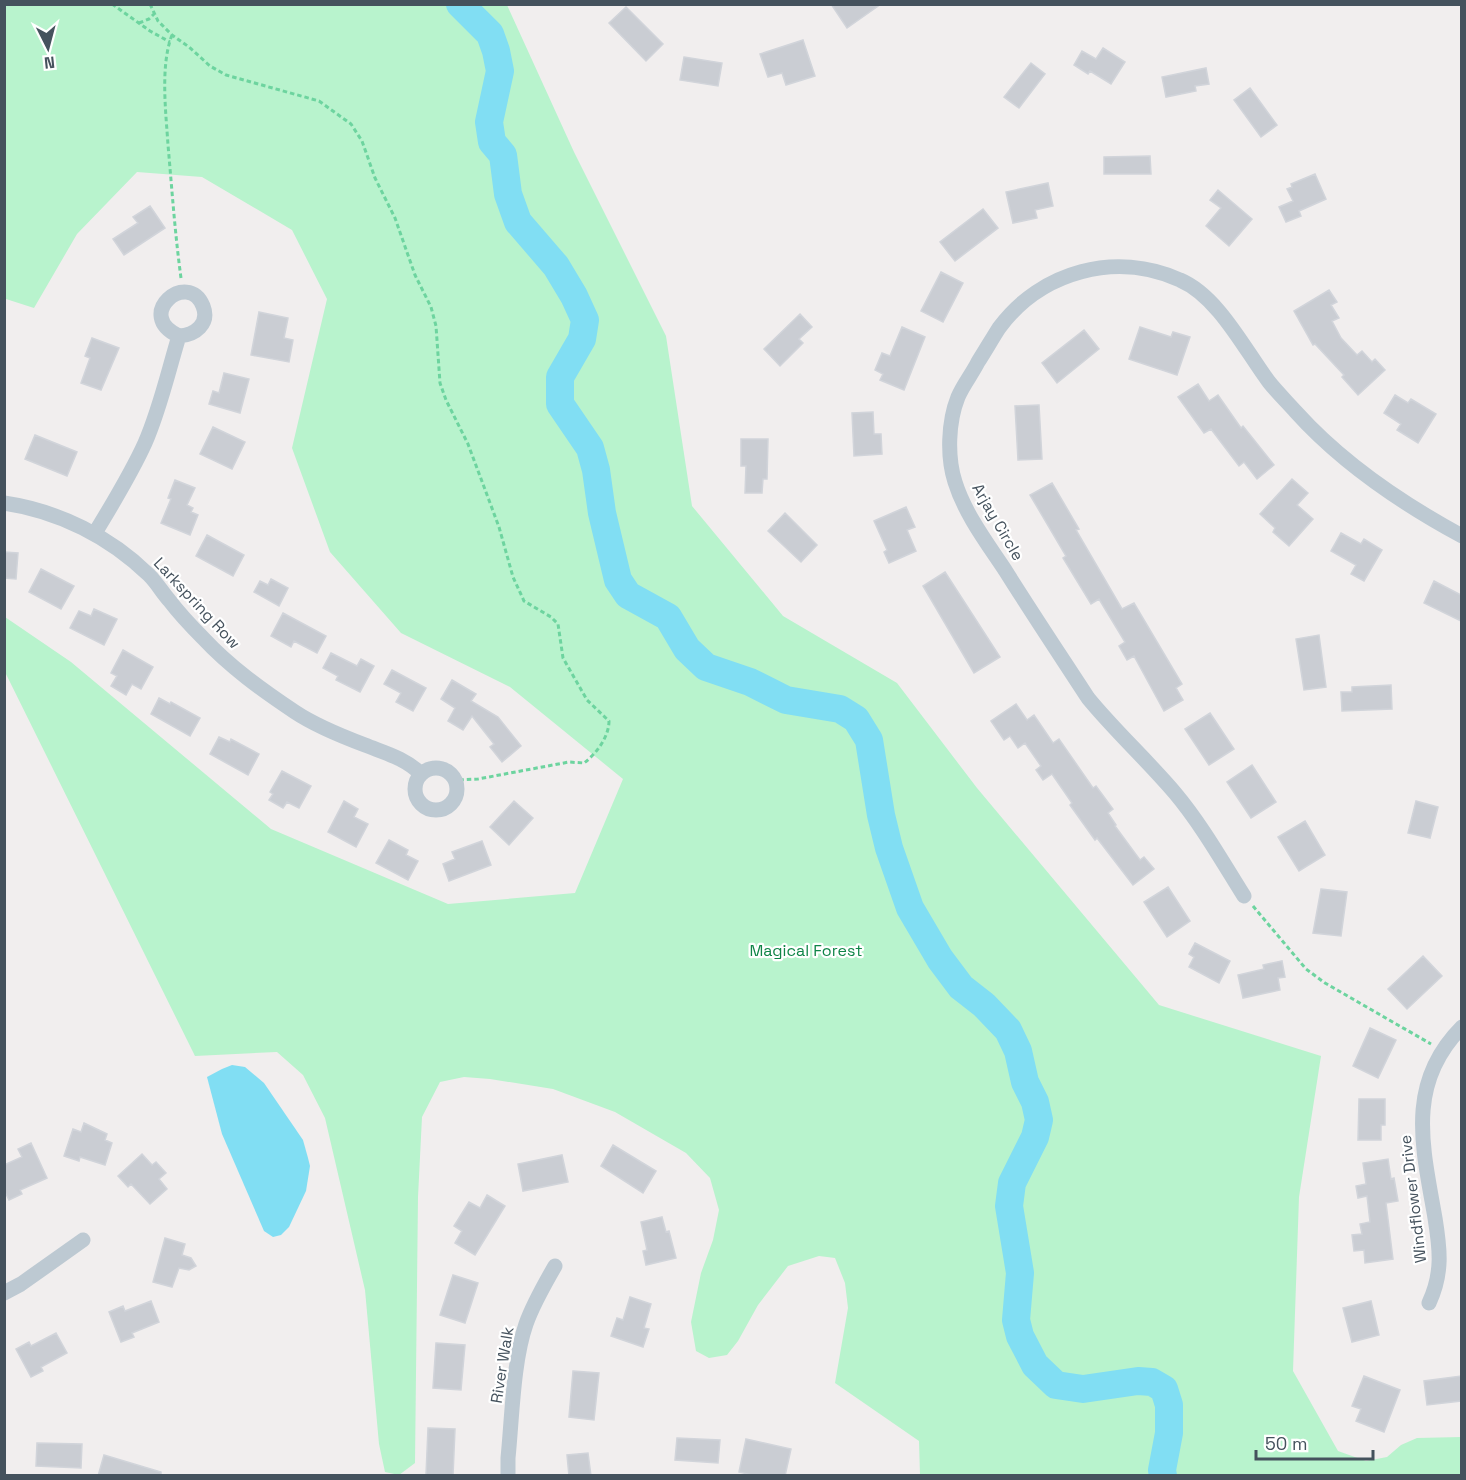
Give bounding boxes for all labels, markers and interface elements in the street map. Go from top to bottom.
north arrow [18,18,78,78]
text: N [43,51,56,73]
street label: Arjay Circle [967,480,1029,564]
street label: Larkspring Row [149,553,245,653]
park label: Magical Forest [749,940,863,961]
street label: Windflower Drive [1395,1134,1431,1264]
street label: River Walk [486,1325,518,1405]
scale bar [1256,1423,1373,1461]
text: 50 m [1265,1432,1307,1455]

